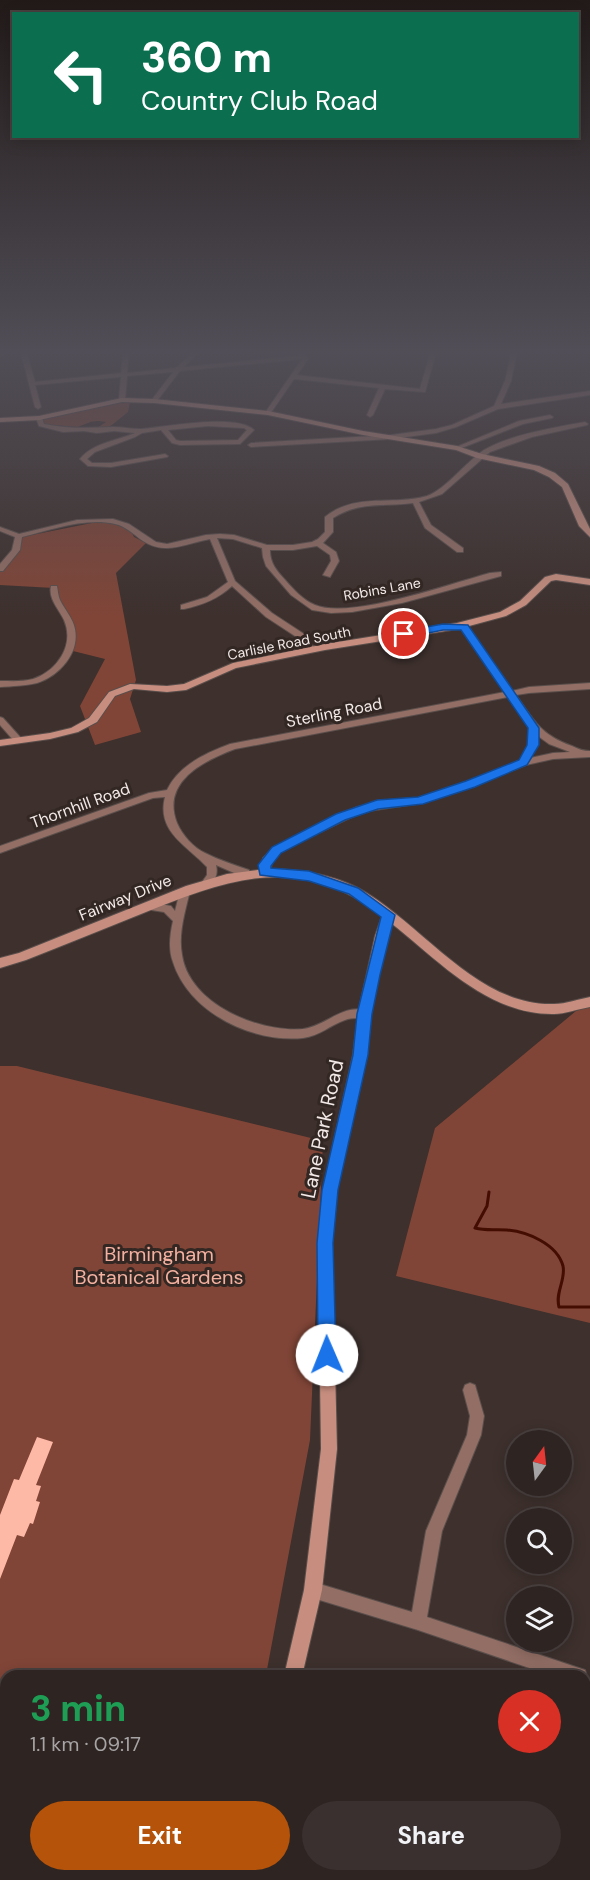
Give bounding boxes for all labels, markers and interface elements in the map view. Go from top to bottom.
text: 360 m [141,30,272,85]
icon: left [42,36,120,114]
text: Country Club Road [141,83,378,118]
street label: Robins Lane [342,573,422,605]
pin [378,608,429,659]
icon: arrive [387,617,420,650]
street label: Carlisle Road South [226,622,352,664]
street label: Sterling Road [284,693,384,732]
street label: Thornhill Road [28,778,133,833]
street label: Fairway Drive [76,869,175,926]
street label: Lane Park Road [295,1057,349,1201]
park label: Birmingham Botanical Gardens [74,1241,244,1290]
position arrow [295,1323,359,1387]
north arrow [506,1430,572,1496]
map controls [506,1430,572,1652]
button: search [506,1508,572,1574]
button: layers [506,1586,572,1652]
text: 3 min [30,1685,126,1732]
button: close [498,1690,561,1753]
text: 1.1 km · 09:17 [30,1731,141,1757]
button: Exit [30,1801,290,1870]
button: Share [302,1801,561,1870]

